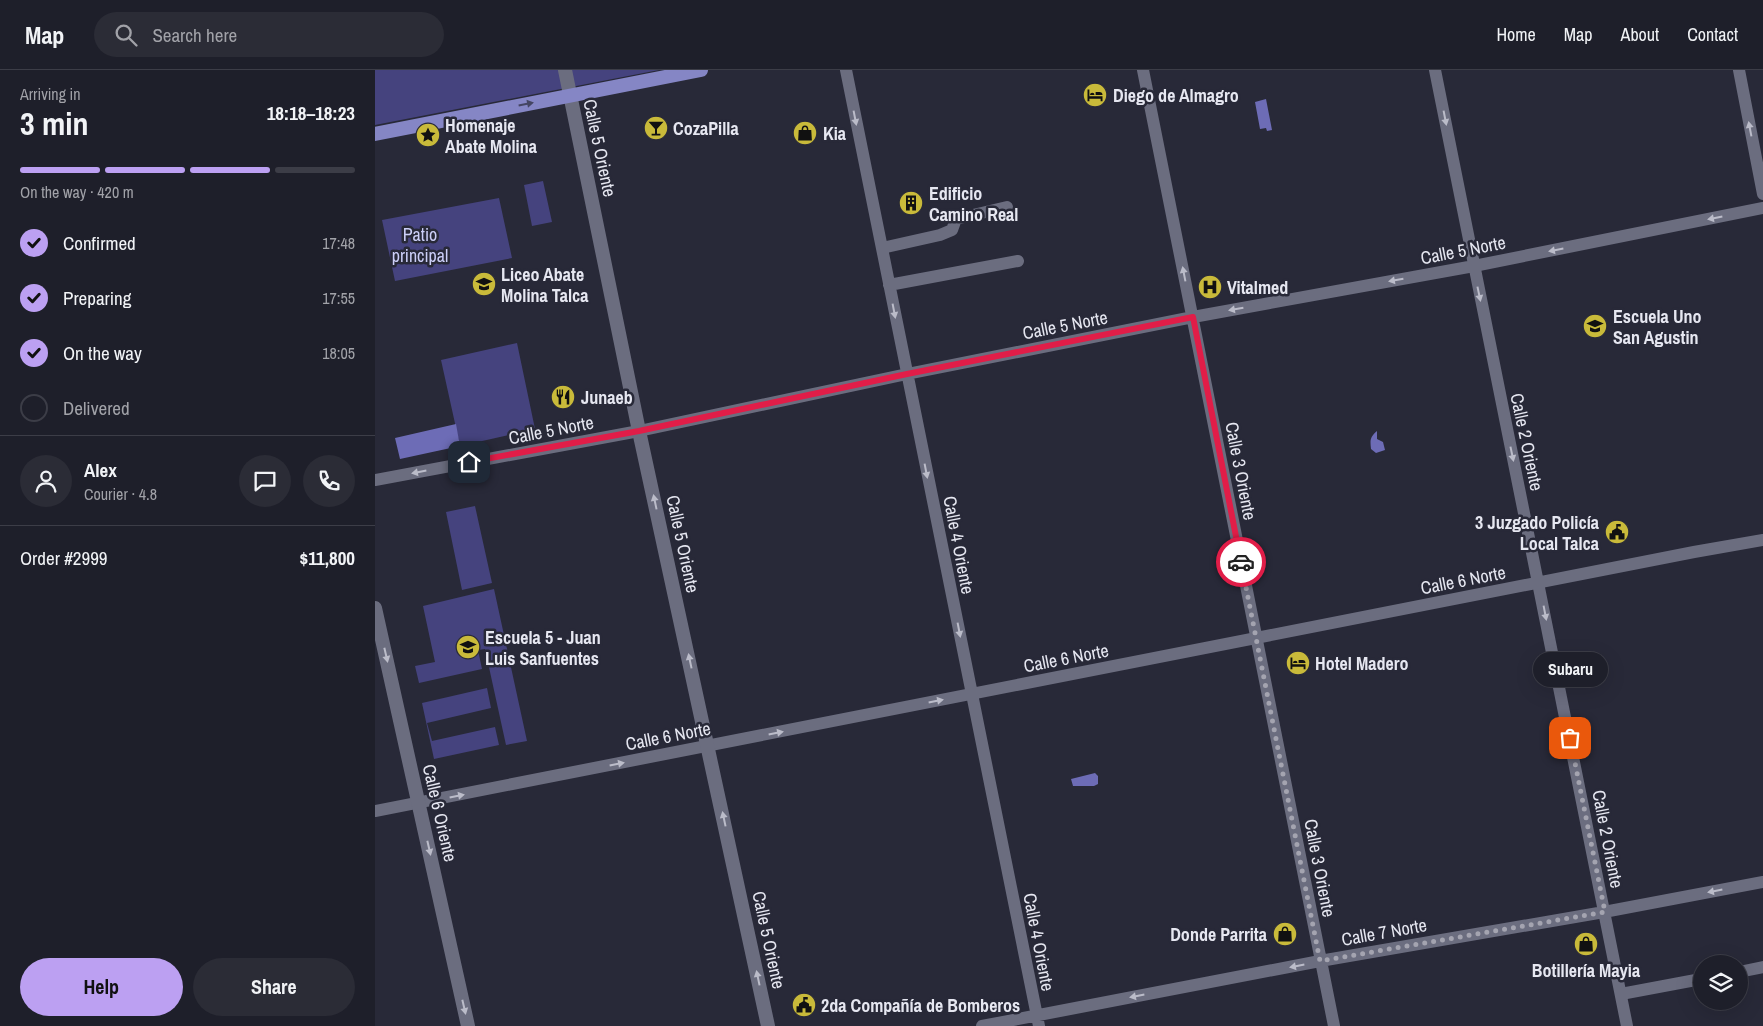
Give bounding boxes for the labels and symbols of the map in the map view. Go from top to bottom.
hotel icon: Diego de Almagro [1082,82,1108,108]
place label: Diego de Almagro [1113,83,1239,108]
street label: Calle 5 Oriente [577,97,623,199]
one-way arrow [518,99,534,107]
one-way arrow [852,110,860,126]
one-way arrow [1441,110,1449,126]
place label: Homenaje Abate Molina [445,113,538,159]
bar icon: CozaPilla [643,115,669,141]
place label: CozaPilla [673,116,739,141]
shop icon: Kia [792,120,818,146]
one-way arrow [1746,120,1754,136]
place label: Kia [823,121,847,146]
place icon: Homenaje Abate Molina [415,122,441,148]
place label: Edificio Camino Real [929,181,1018,227]
building icon: Edificio Camino Real [898,190,924,216]
one-way arrow [1707,214,1723,222]
park label: Patio principal [392,222,448,268]
street label: Calle 5 Norte [1418,230,1508,270]
one-way arrow [1547,246,1563,254]
place label: Liceo Abate Molina Talca [501,262,589,308]
one-way arrow [1180,267,1188,282]
school or university icon: Liceo Abate Molina Talca [471,271,497,297]
hospital icon: Vitalmed [1197,274,1223,300]
place label: Vitalmed [1227,275,1288,300]
one-way arrow [1388,277,1404,285]
one-way arrow [1476,287,1484,303]
one-way arrow [891,304,899,320]
place label: Escuela Uno San Agustin [1613,304,1702,350]
street label: Calle 5 Norte [1020,305,1110,345]
one-way arrow [1229,305,1244,313]
school or university icon: Escuela Uno San Agustin [1582,313,1608,339]
restaurant icon: Junaeb [550,384,576,410]
place label: Junaeb [581,385,633,410]
street label: Calle 2 Oriente [1504,391,1550,493]
street label: Calle 5 Norte [506,410,596,450]
street label: Calle 3 Oriente [1219,420,1263,522]
pin [448,441,490,483]
one-way arrow [1508,446,1516,461]
one-way arrow [923,463,931,479]
one-way arrow [411,468,426,476]
street label: Calle 5 Oriente [660,493,706,595]
one-way arrow [650,494,658,510]
street label: Calle 4 Oriente [937,494,981,596]
place label: 3 Juzgado Policía Local Talca [1475,510,1600,556]
public building icon: 3 Juzgado Policía Local Talca [1604,519,1630,545]
courier [1216,537,1266,587]
street label: Calle 6 Norte [1418,560,1508,600]
one-way arrow [1541,605,1549,621]
one-way arrow [955,622,963,638]
place label: Escuela 5 - Juan Luis Sanfuentes [485,625,601,671]
school or university icon: Escuela 5 - Juan Luis Sanfuentes [455,634,481,660]
street label: Calle 6 Norte [1021,638,1111,678]
one-way arrow [382,648,390,663]
hotel icon: Hotel Madero [1285,650,1311,676]
place label: Hotel Madero [1315,651,1409,676]
one-way arrow [686,653,694,668]
callout: Subaru [1533,653,1607,688]
one-way arrow [928,697,944,705]
street label: Calle 6 Norte [623,716,713,756]
pin [1549,717,1591,759]
one-way arrow [769,729,784,737]
one-way arrow [609,760,625,768]
street label: Calle 6 Oriente [417,762,463,864]
street label: Calle 2 Oriente [1586,788,1630,890]
one-way arrow [450,791,466,799]
one-way arrow [720,812,728,827]
street label: Calle 3 Oriente [1298,817,1342,919]
one-way arrow [425,840,433,855]
one-way arrow [1707,888,1723,896]
street label: Calle 5 Oriente [746,889,792,991]
street label: Calle 4 Oriente [1017,891,1061,993]
street label: Calle 7 Norte [1339,912,1429,952]
shop icon: Donde Parrita [1272,921,1298,947]
place label: Donde Parrita [1170,922,1268,947]
shop icon: Botillería Mayia [1573,931,1599,957]
place label: Botillería Mayia [1532,958,1641,983]
one-way arrow [1288,962,1304,970]
one-way arrow [754,971,762,986]
public building icon: 2da Compañía de Bomberos [791,992,817,1018]
place label: 2da Compañía de Bomberos [821,993,1020,1018]
one-way arrow [1129,993,1145,1001]
one-way arrow [460,999,468,1014]

